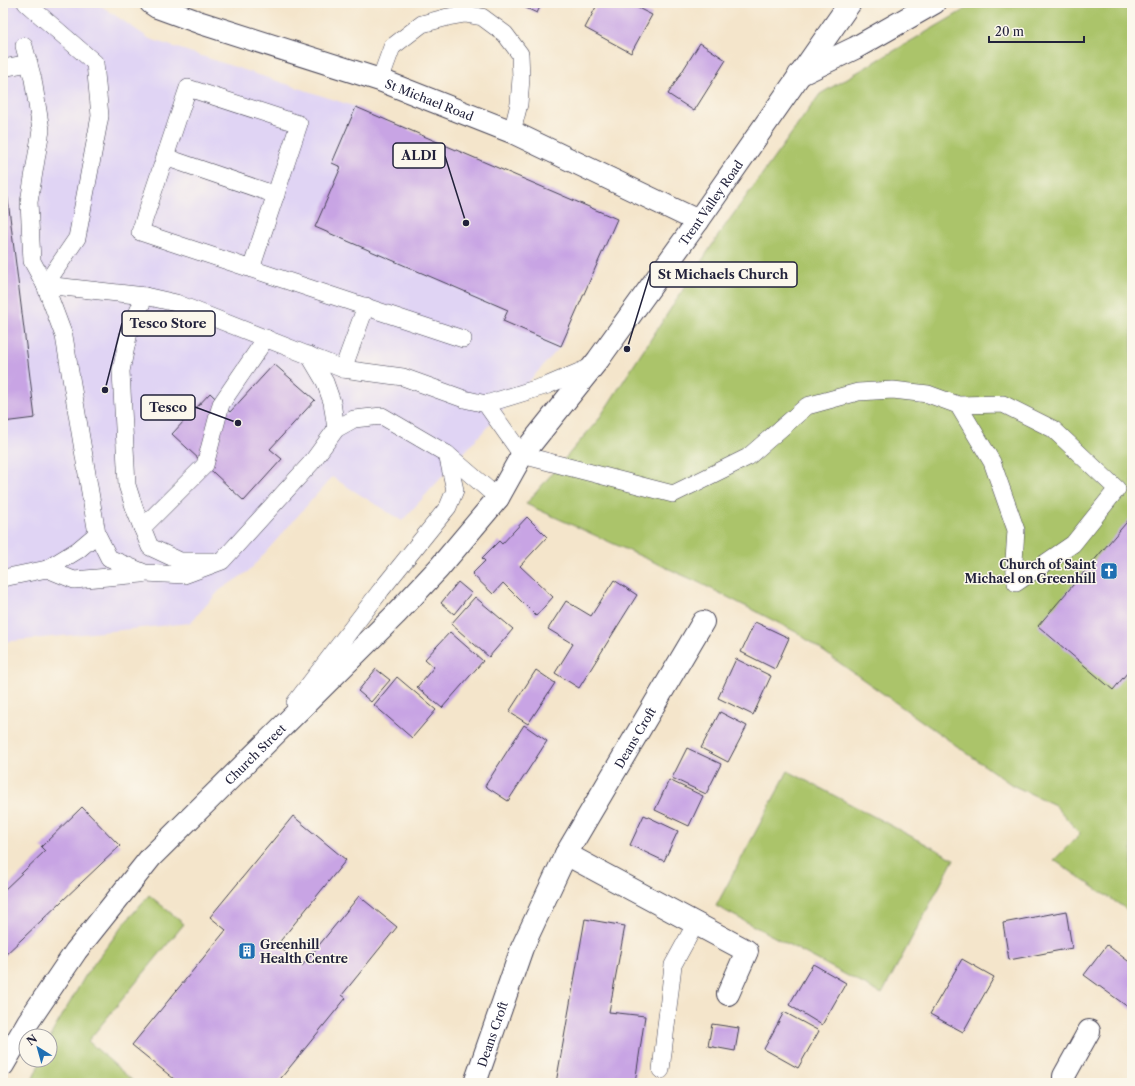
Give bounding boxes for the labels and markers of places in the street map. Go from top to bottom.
callout: ALDI [393,143,445,168]
callout: St Michaels Church [650,262,797,287]
callout: Tesco Store [122,311,215,336]
callout: Tesco [141,395,195,420]
place label: Church of Saint Michael on Greenhill [965,557,1096,586]
church icon: Church of Saint Michael on Greenhill [1099,561,1119,581]
place label: Greenhill Health Centre [260,937,348,966]
building icon: Greenhill Health Centre [237,941,257,961]

